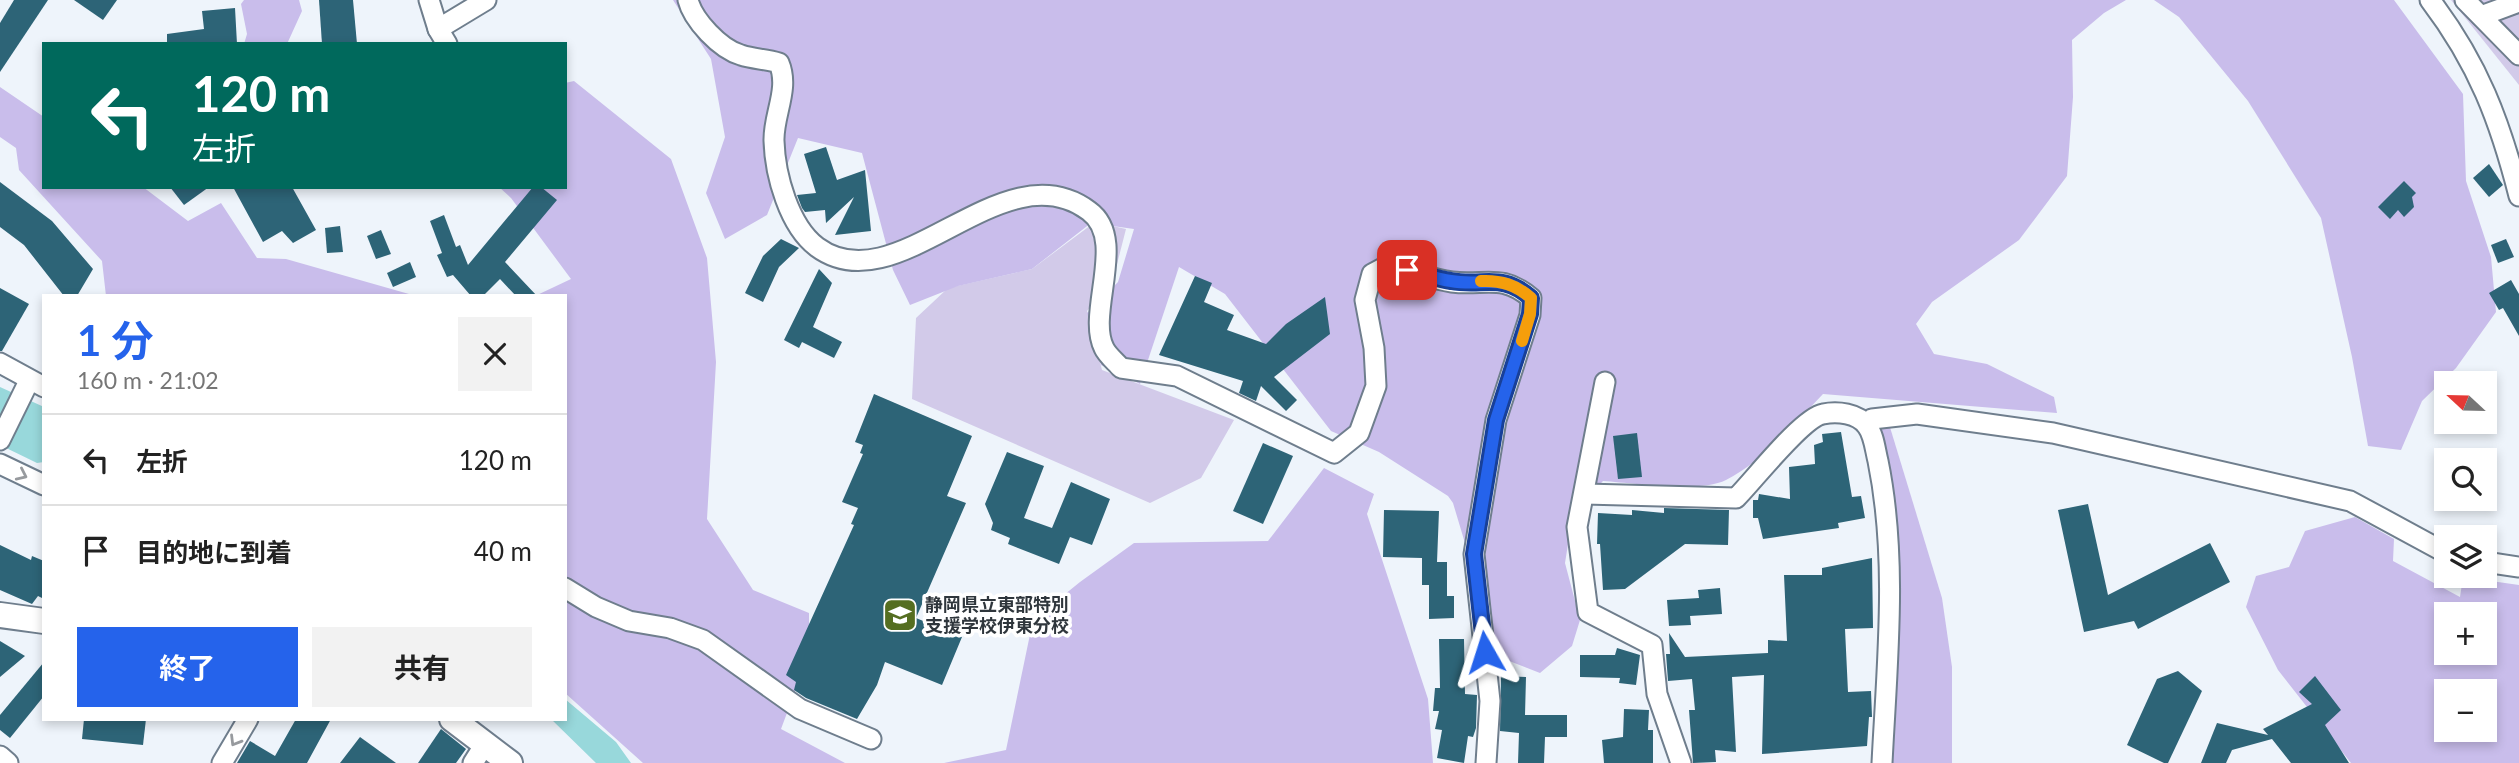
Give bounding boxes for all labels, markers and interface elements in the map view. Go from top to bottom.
text: 120 m [192,64,330,122]
icon: left [77,70,168,161]
text: 左折 [192,128,256,167]
pin [1377,240,1437,300]
icon: arrive [1388,251,1426,289]
text: 1 分 [77,315,154,365]
button: close [458,317,532,391]
text: 160 m · 21:02 [77,366,219,394]
north arrow [2434,371,2497,434]
map controls [2434,371,2497,742]
icon: left [77,441,115,479]
text: 120 m [459,444,532,476]
text: 左折 [136,445,188,477]
button: search [2434,448,2497,511]
one-way arrow [15,467,27,481]
button: layers [2434,525,2497,588]
icon: arrive [77,532,115,570]
text: 40 m [474,535,532,567]
text: 目的地に到着 [136,536,292,568]
place label: 静岡県立東部特別 支援学校伊東分校 [925,593,1069,636]
school or university icon: 静岡県立東部特別 支援学校伊東分校 [881,596,919,634]
button: + [2434,602,2497,665]
position arrow [1448,615,1522,689]
button: 終了 [77,627,298,707]
button: 共有 [312,627,532,707]
button: − [2434,679,2497,742]
one-way arrow [230,734,243,747]

